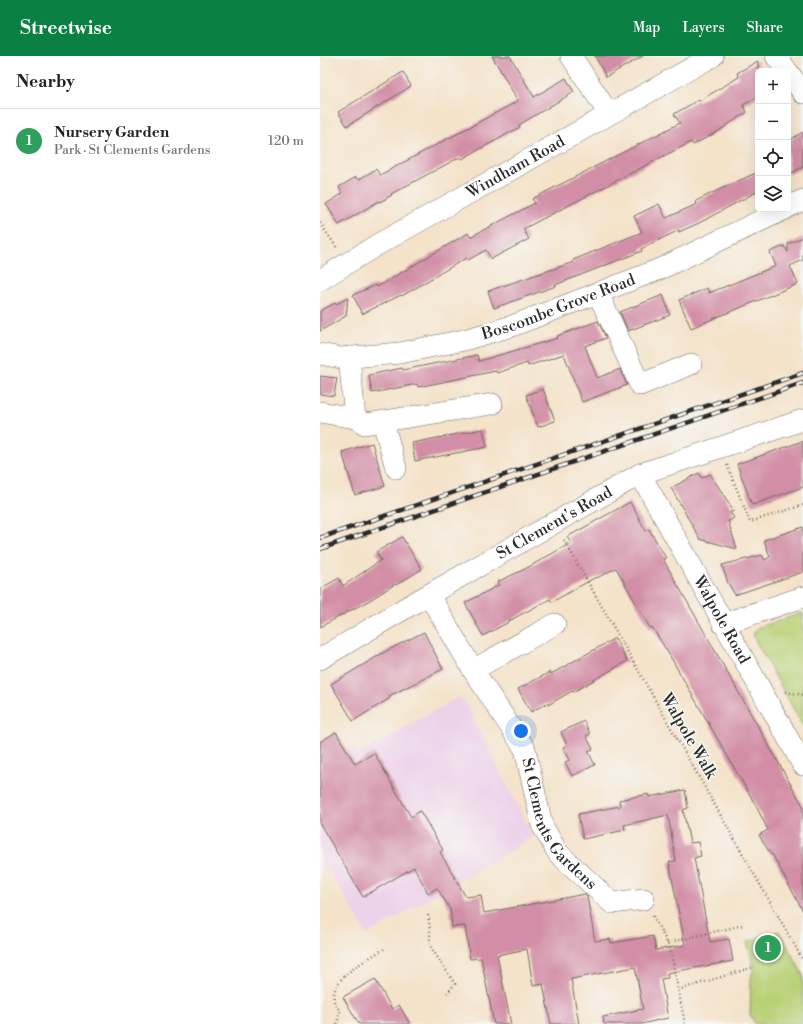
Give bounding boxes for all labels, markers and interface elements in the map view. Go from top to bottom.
text: Streetwise [20,16,112,40]
text: Map [633,19,660,37]
text: Layers [682,19,725,37]
text: Share [747,19,783,37]
map controls [755,68,791,212]
button: + [755,68,791,104]
text: Nearby [16,71,75,93]
button: − [755,104,791,140]
text: Nursery Garden [54,123,169,142]
street label: Windham Road [462,131,569,203]
text: 1 [26,133,32,149]
text: 120 m [268,133,304,149]
button: locate [755,140,791,176]
text: Park · St Clements Gardens [54,142,210,158]
button: layers [755,176,791,212]
street label: Boscombe Grove Road [478,269,638,345]
street label: St Clement's Road [493,482,616,564]
street label: Walpole Road [688,571,754,667]
street label: Walpole Walk [656,689,722,784]
your location [511,721,531,741]
street label: St Clements Gardens [517,756,601,894]
pin: 1 [755,933,781,963]

